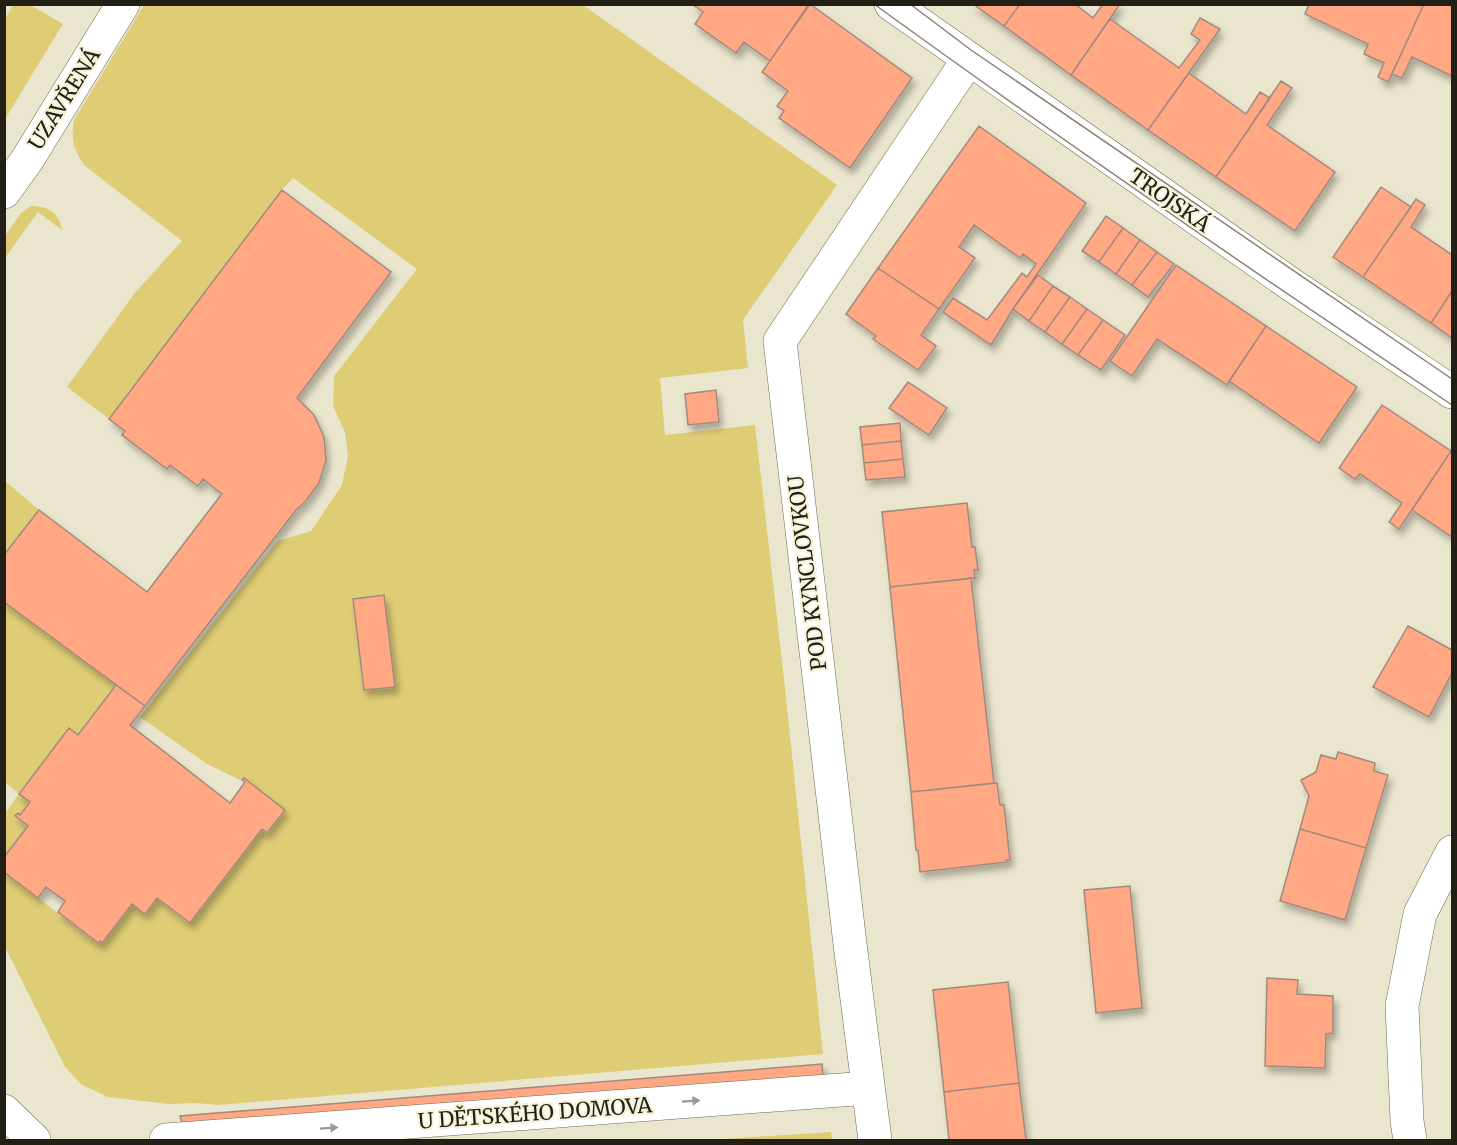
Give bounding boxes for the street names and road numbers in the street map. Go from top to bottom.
street label: UZAVŘENÁ [21,42,106,155]
street label: TROJSKÁ [1124,161,1217,238]
street label: POD KYNCLOVKOU [782,473,832,672]
street label: U DĚTSKÉHO DOMOVA [417,1090,653,1135]

